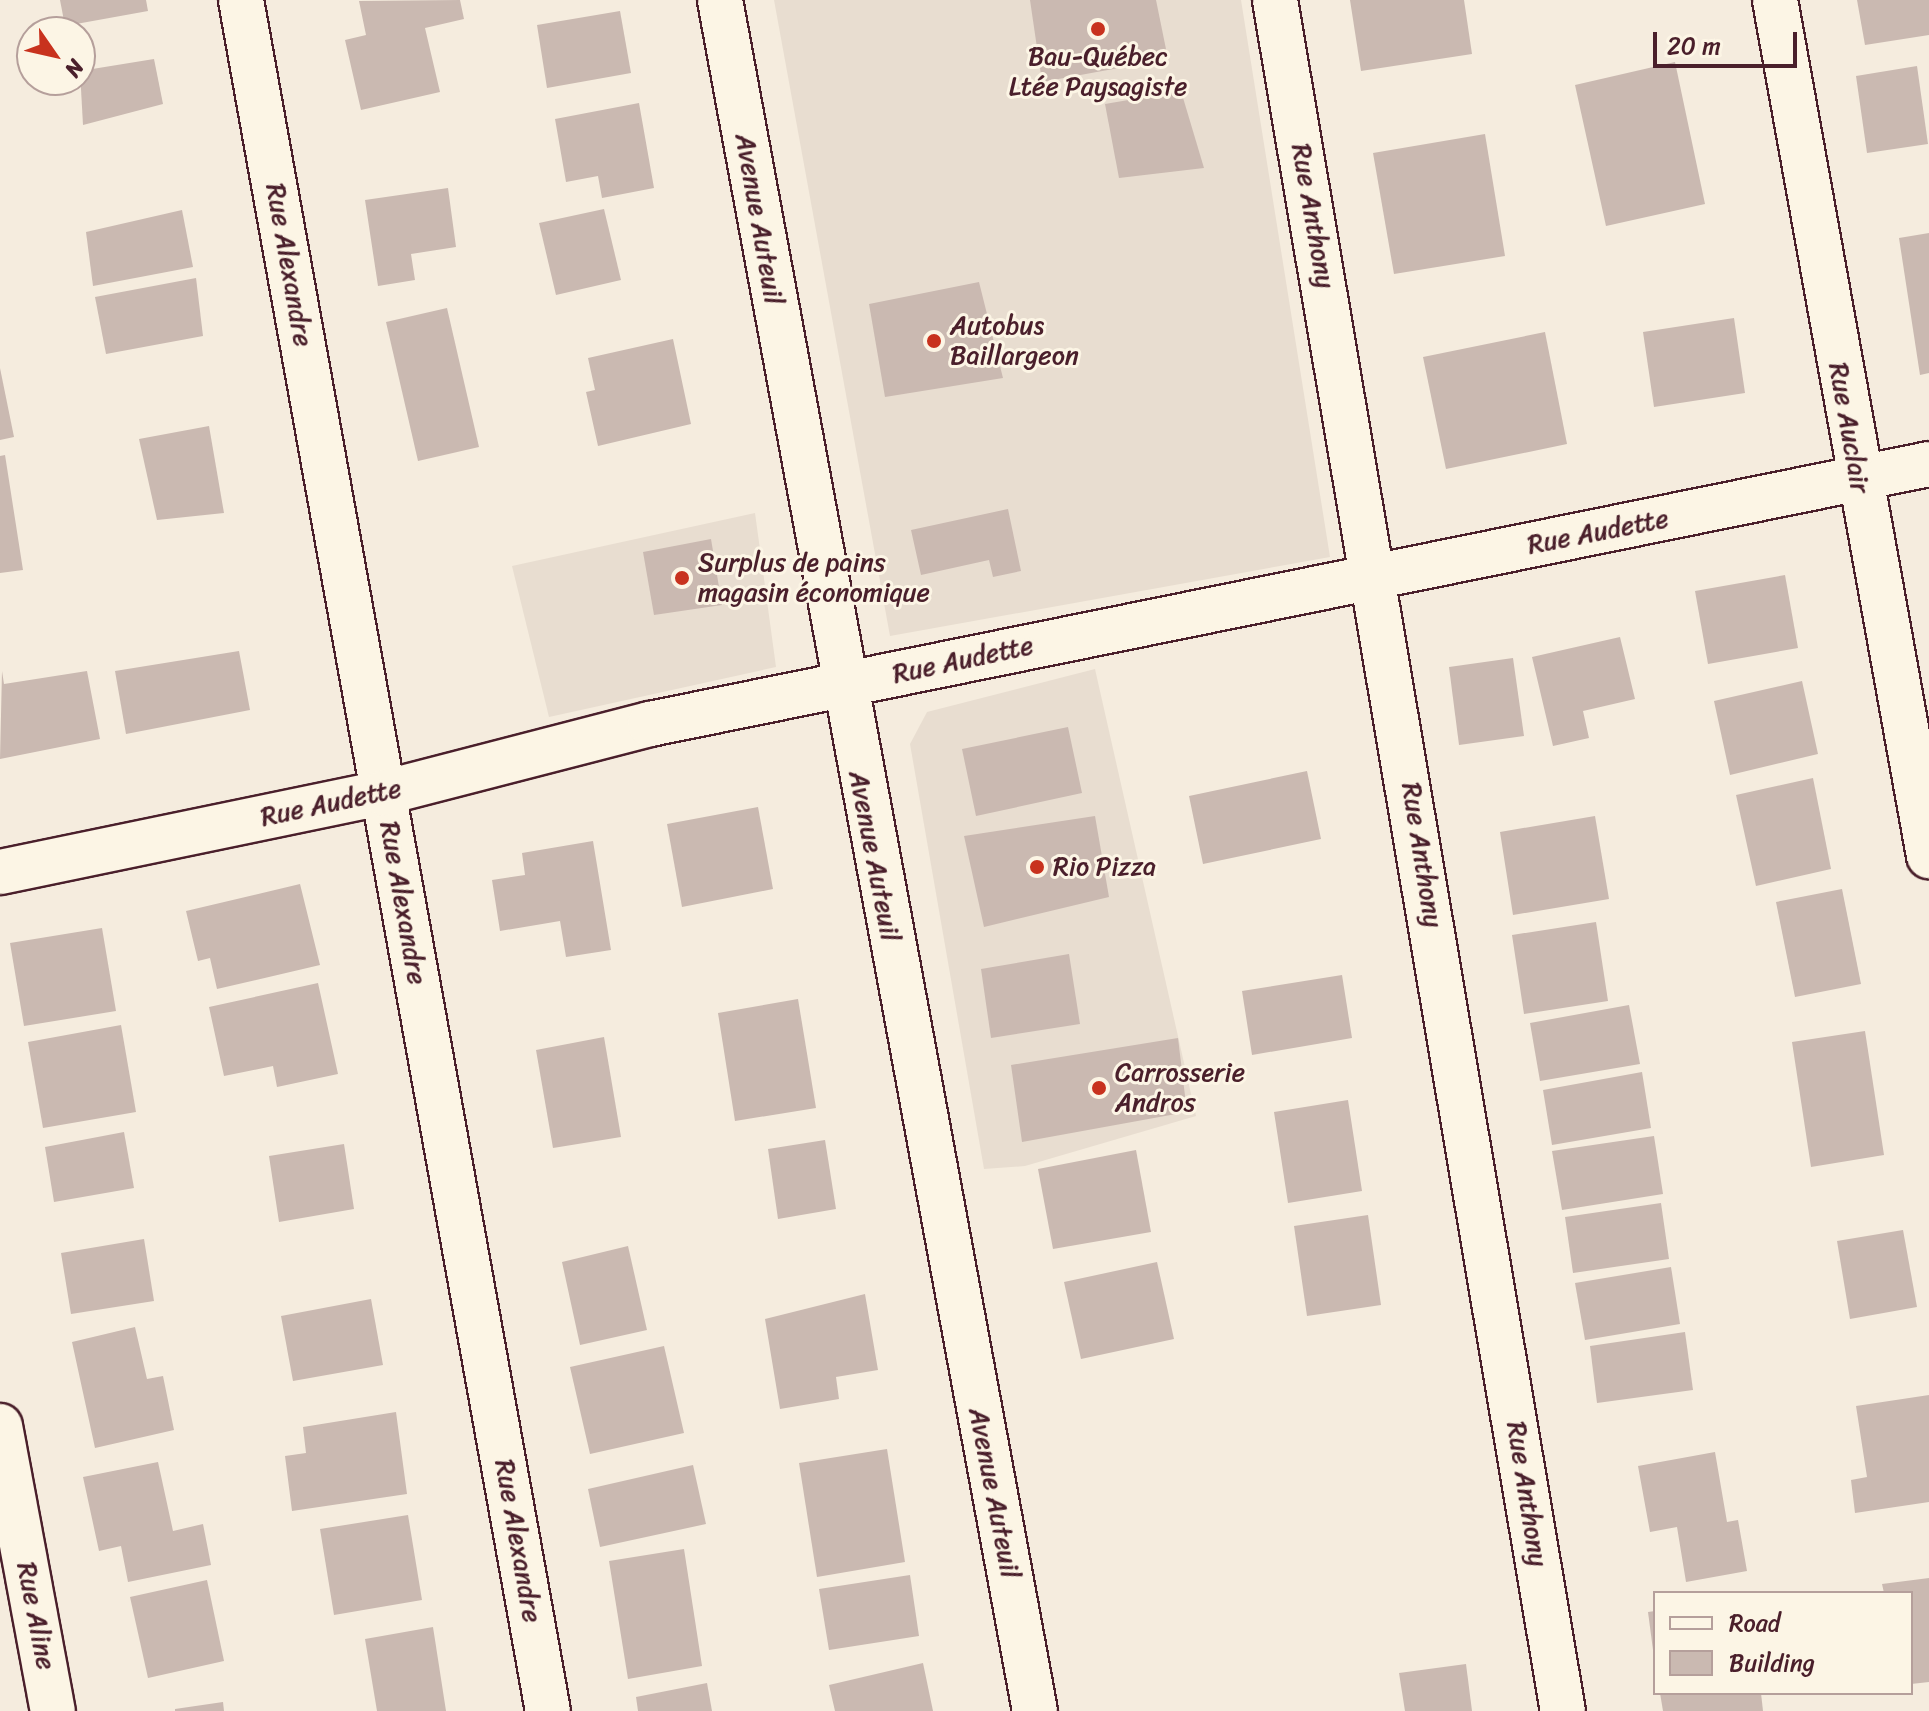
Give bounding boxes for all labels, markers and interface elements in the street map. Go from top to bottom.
north arrow [16,16,96,96]
scale bar [1657,16,1801,66]
marker: Bau-Québec Ltée Paysagiste [1089,20,1107,38]
text: 20 m [1667,25,1721,67]
place label: Bau-Québec Ltée Paysagiste [1007,41,1189,102]
text: N [54,51,95,86]
street label: Avenue Auteuil [729,131,789,307]
street label: Rue Anthony [1285,141,1341,291]
street label: Rue Alexandre [259,181,319,349]
place label: Autobus Baillargeon [950,310,1079,372]
marker: Autobus Baillargeon [925,332,943,350]
street label: Rue Auclair [1822,360,1876,496]
street label: Rue Audette [1525,503,1671,561]
place label: Surplus de pains magasin économique [698,547,930,608]
marker: Surplus de pains magasin économique [673,569,691,587]
street label: Rue Audette [890,630,1036,690]
street label: Avenue Auteuil [842,768,906,944]
street label: Rue Audette [258,773,404,833]
street label: Rue Anthony [1395,780,1449,930]
street label: Rue Alexandre [373,819,433,987]
place label: Rio Pizza [1053,851,1157,883]
marker: Rio Pizza [1028,858,1046,876]
place label: Carrosserie Andros [1115,1057,1245,1118]
marker: Carrosserie Andros [1090,1079,1108,1097]
street label: Avenue Auteuil [962,1405,1026,1581]
street label: Rue Anthony [1500,1419,1554,1569]
street label: Rue Alexandre [488,1457,548,1625]
street label: Rue Aline [10,1560,62,1672]
legend [1653,1591,1913,1695]
text: Road [1729,1602,1780,1644]
text: Building [1729,1642,1815,1684]

